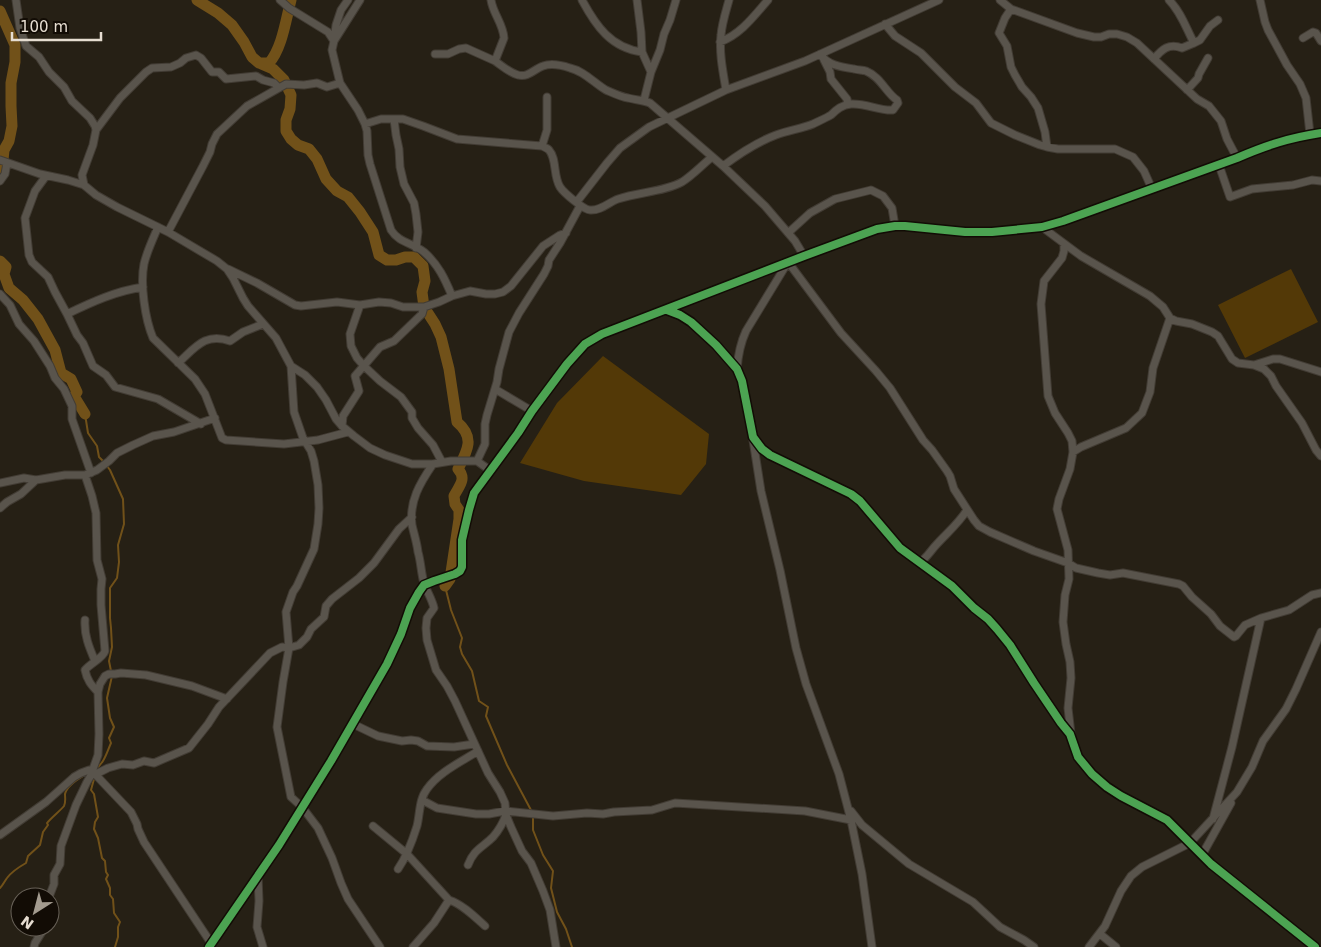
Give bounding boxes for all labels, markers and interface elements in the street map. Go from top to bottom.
scale bar [12,10,101,42]
text: 100 m [20,18,68,36]
north arrow [10,887,60,937]
text: N [18,913,37,932]

